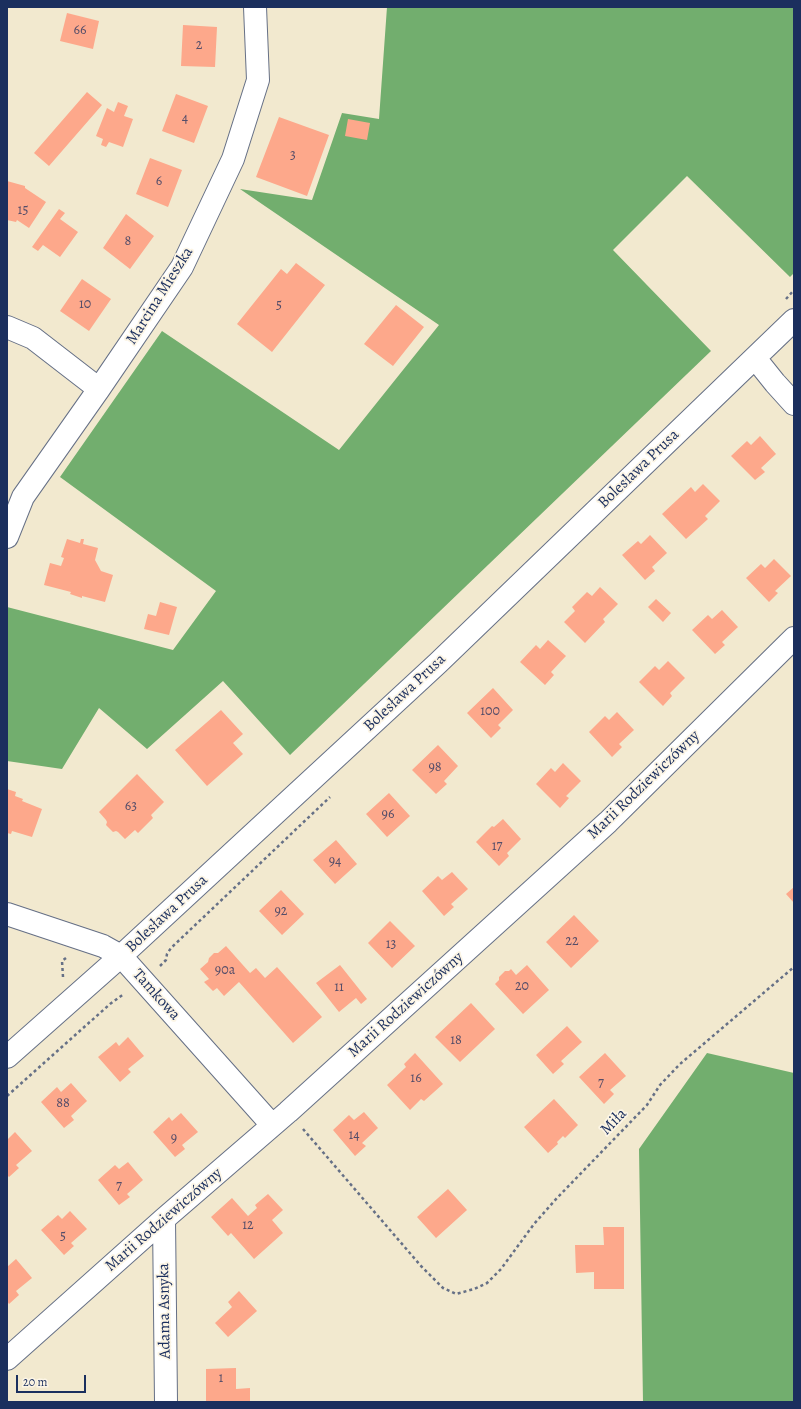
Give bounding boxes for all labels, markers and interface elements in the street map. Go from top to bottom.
house number: 66 [74,23,86,39]
house number: 2 [196,38,202,54]
house number: 4 [182,111,188,127]
house number: 3 [290,148,296,164]
house number: 6 [156,174,162,190]
house number: 15 [18,203,28,219]
house number: 8 [125,234,131,250]
street label: Marcina Mieszka [122,244,198,348]
house number: 10 [79,297,91,313]
house number: 5 [276,298,282,314]
street label: Bolesława Prusa [594,426,684,512]
street label: Bolesława Prusa [360,650,450,736]
house number: 100 [480,704,500,720]
street label: Marii Rodziewiczówny [584,726,704,844]
house number: 98 [428,760,442,776]
house number: 63 [125,799,137,815]
house number: 96 [382,807,394,823]
house number: 17 [492,839,502,855]
house number: 94 [329,854,341,870]
street label: Bolesława Prusa [122,871,212,957]
house number: 92 [274,904,288,920]
house number: 22 [565,934,579,950]
house number: 13 [386,937,396,953]
street label: Marii Rodziewiczówny [344,948,468,1062]
house number: 90a [215,963,235,979]
street label: Tamkowa [128,965,184,1025]
house number: 20 [515,979,529,995]
house number: 11 [334,980,344,996]
house number: 18 [450,1033,462,1049]
house number: 16 [410,1071,422,1087]
house number: 7 [598,1076,604,1092]
house number: 88 [56,1096,70,1112]
street label: Miła [597,1105,631,1139]
house number: 14 [348,1128,360,1144]
house number: 9 [171,1131,177,1147]
street label: Marii Rodziewiczówny [102,1164,226,1276]
house number: 7 [116,1179,122,1195]
house number: 12 [242,1218,254,1234]
house number: 5 [60,1229,66,1245]
street label: Adama Asnyka [155,1263,175,1359]
scale bar [18,1367,88,1393]
house number: 1 [219,1371,223,1387]
text: 20 m [23,1374,47,1390]

